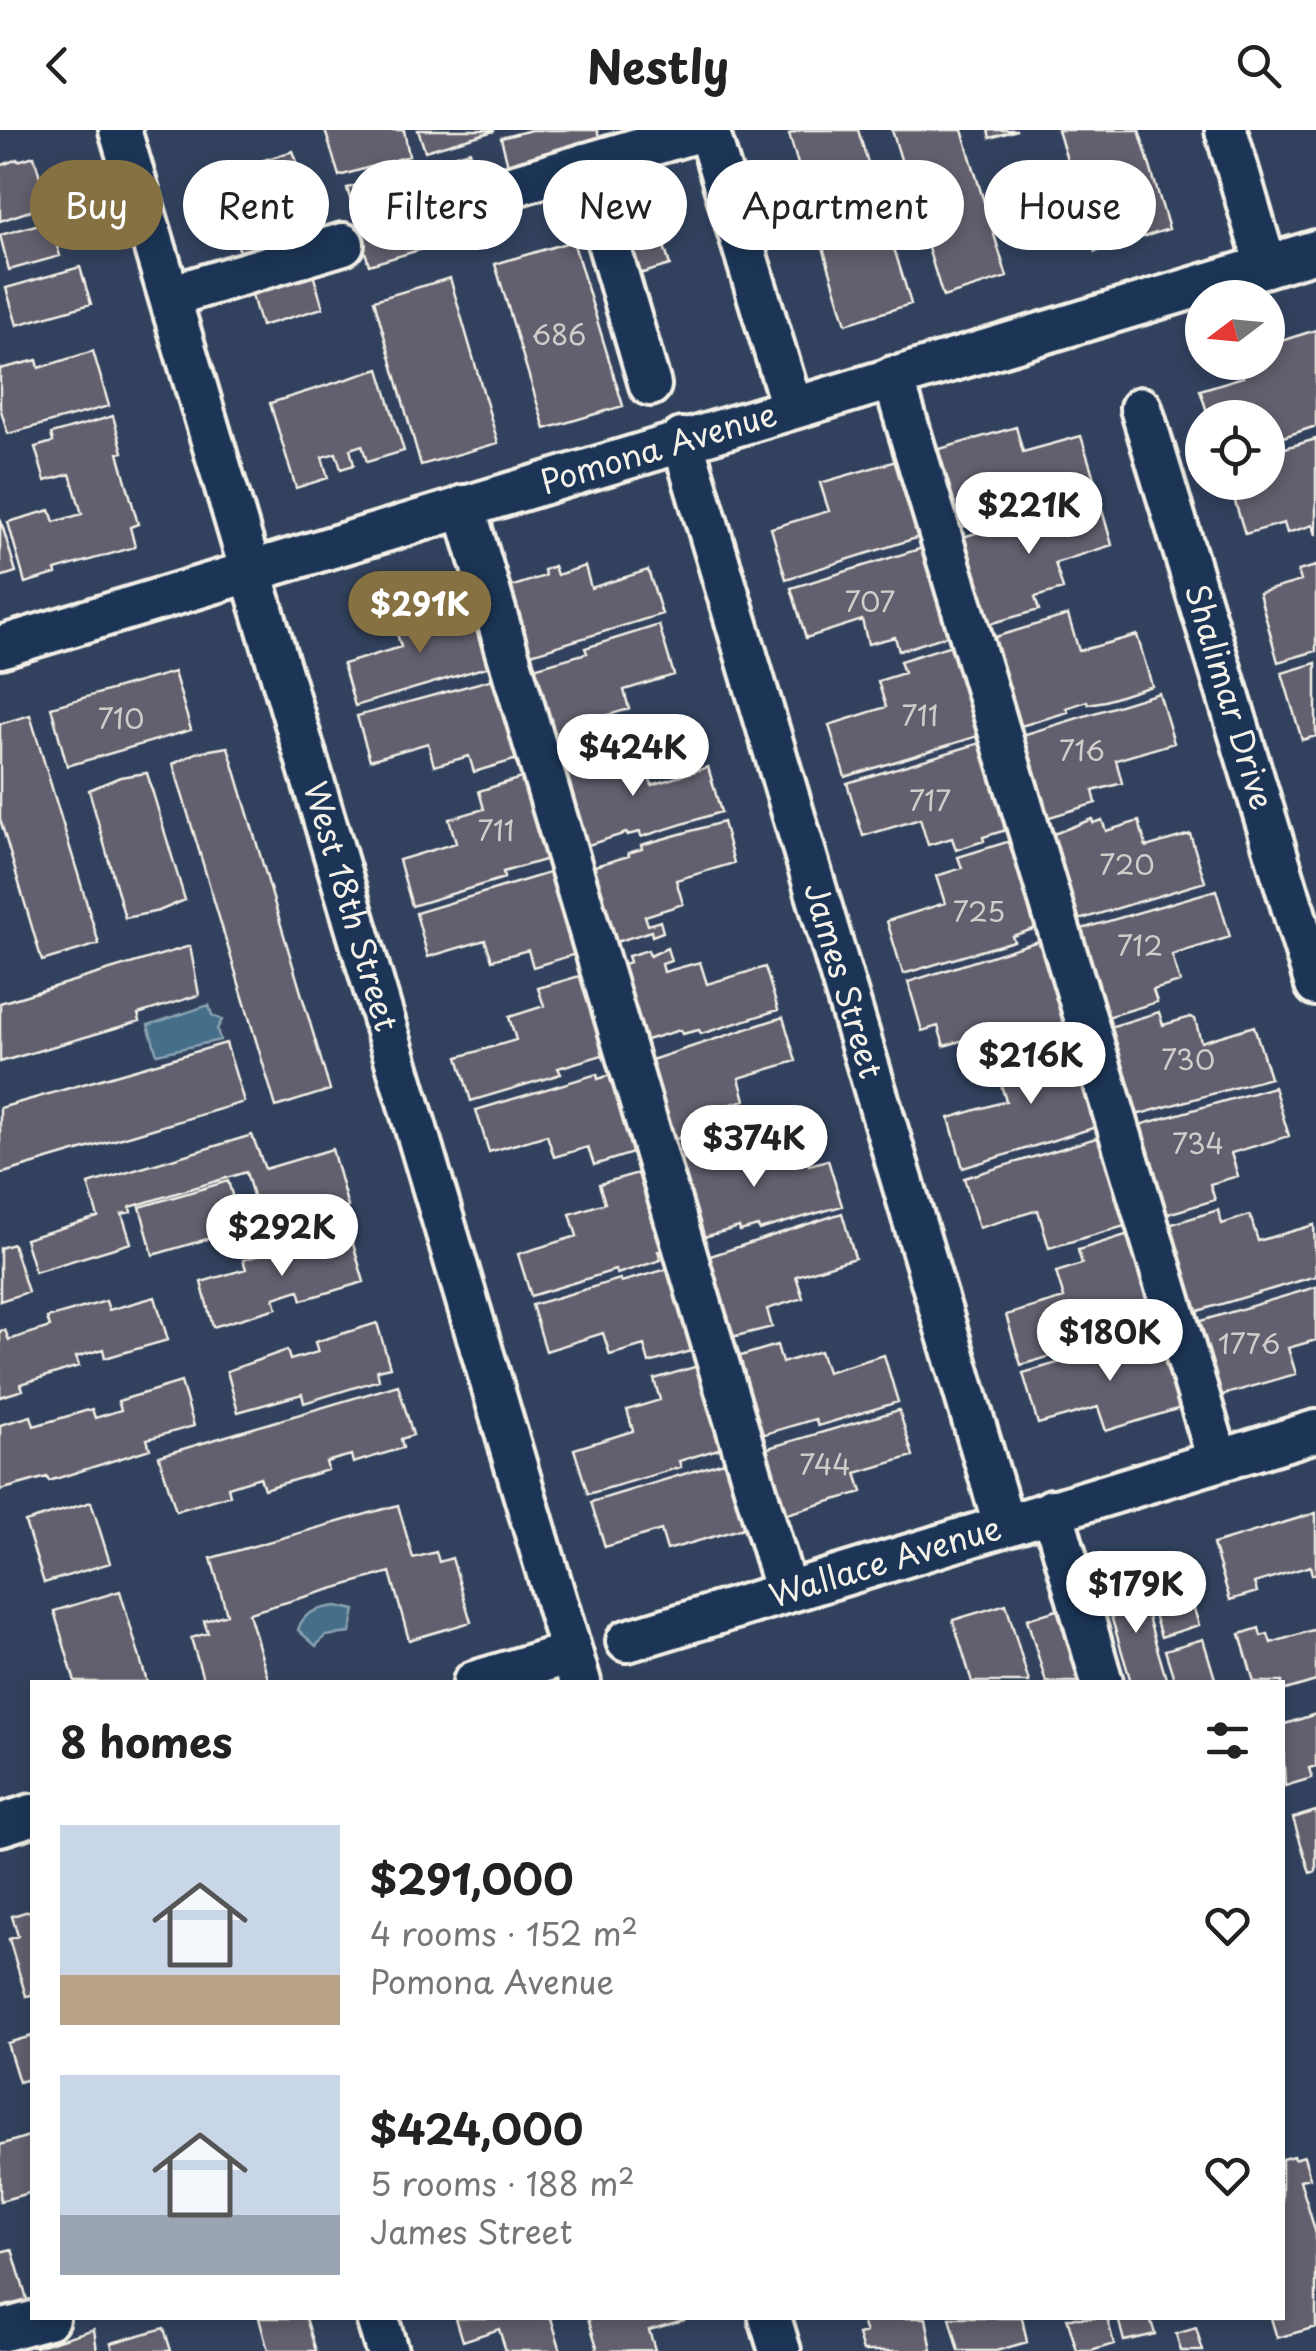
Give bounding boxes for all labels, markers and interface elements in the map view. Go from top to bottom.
text: Nestly [587,31,729,99]
icon: back [30,38,85,93]
icon: search [1231,38,1286,93]
chip: Buy [30,160,163,250]
chip: Rent [183,160,329,250]
chip: Filters [349,160,523,250]
chip: New [543,160,687,250]
chip: Apartment [707,160,964,250]
chip: House [984,160,1156,250]
north arrow [1185,280,1285,380]
map controls [1185,280,1285,500]
house number: 686 [532,312,586,355]
street label: Pomona Avenue [534,389,782,505]
button: locate [1185,400,1285,500]
pin: $221K [959,472,1099,557]
text: $221K [977,480,1081,528]
pin: $291K [350,571,490,656]
street label: Shalimar Drive [1174,577,1288,815]
text: $291K [370,579,470,627]
house number: 707 [845,579,896,622]
house number: 711 [902,693,938,736]
house number: 710 [98,696,144,739]
pin: $424K [563,714,703,799]
text: $424K [579,722,687,770]
house number: 716 [1059,728,1105,771]
street label: West 18th Street [292,775,412,1037]
house number: 717 [909,778,951,821]
house number: 711 [478,808,514,851]
house number: 720 [1099,842,1155,885]
street label: James Street [793,876,896,1084]
house number: 725 [953,889,1005,932]
house number: 712 [1117,923,1163,966]
pin: $216K [961,1022,1101,1107]
text: $216K [979,1030,1083,1078]
house number: 730 [1161,1037,1215,1080]
pin: $374K [684,1105,824,1190]
text: $374K [702,1113,806,1161]
house number: 734 [1172,1121,1224,1164]
pin: $292K [212,1194,352,1279]
text: $292K [228,1202,336,1250]
pin: $180K [1040,1299,1180,1384]
text: $180K [1059,1307,1161,1355]
house number: 1776 [1218,1321,1280,1364]
house number: 744 [799,1442,851,1485]
street label: Wallace Avenue [763,1502,1007,1618]
pin: $179K [1066,1551,1206,1636]
text: $179K [1088,1559,1184,1607]
text: 8 homes [60,1709,233,1772]
icon: filters [1200,1713,1255,1768]
text: $291,000 [370,1846,574,1909]
icon: home [140,1865,260,1985]
icon: heart [1200,1898,1255,1953]
text: 4 rooms · 152 m² [370,1909,638,1957]
text: Pomona Avenue [370,1957,614,2005]
text: $424,000 [370,2096,583,2159]
icon: home [140,2115,260,2235]
icon: heart [1200,2148,1255,2203]
text: 5 rooms · 188 m² [370,2159,635,2207]
text: James Street [370,2207,572,2255]

